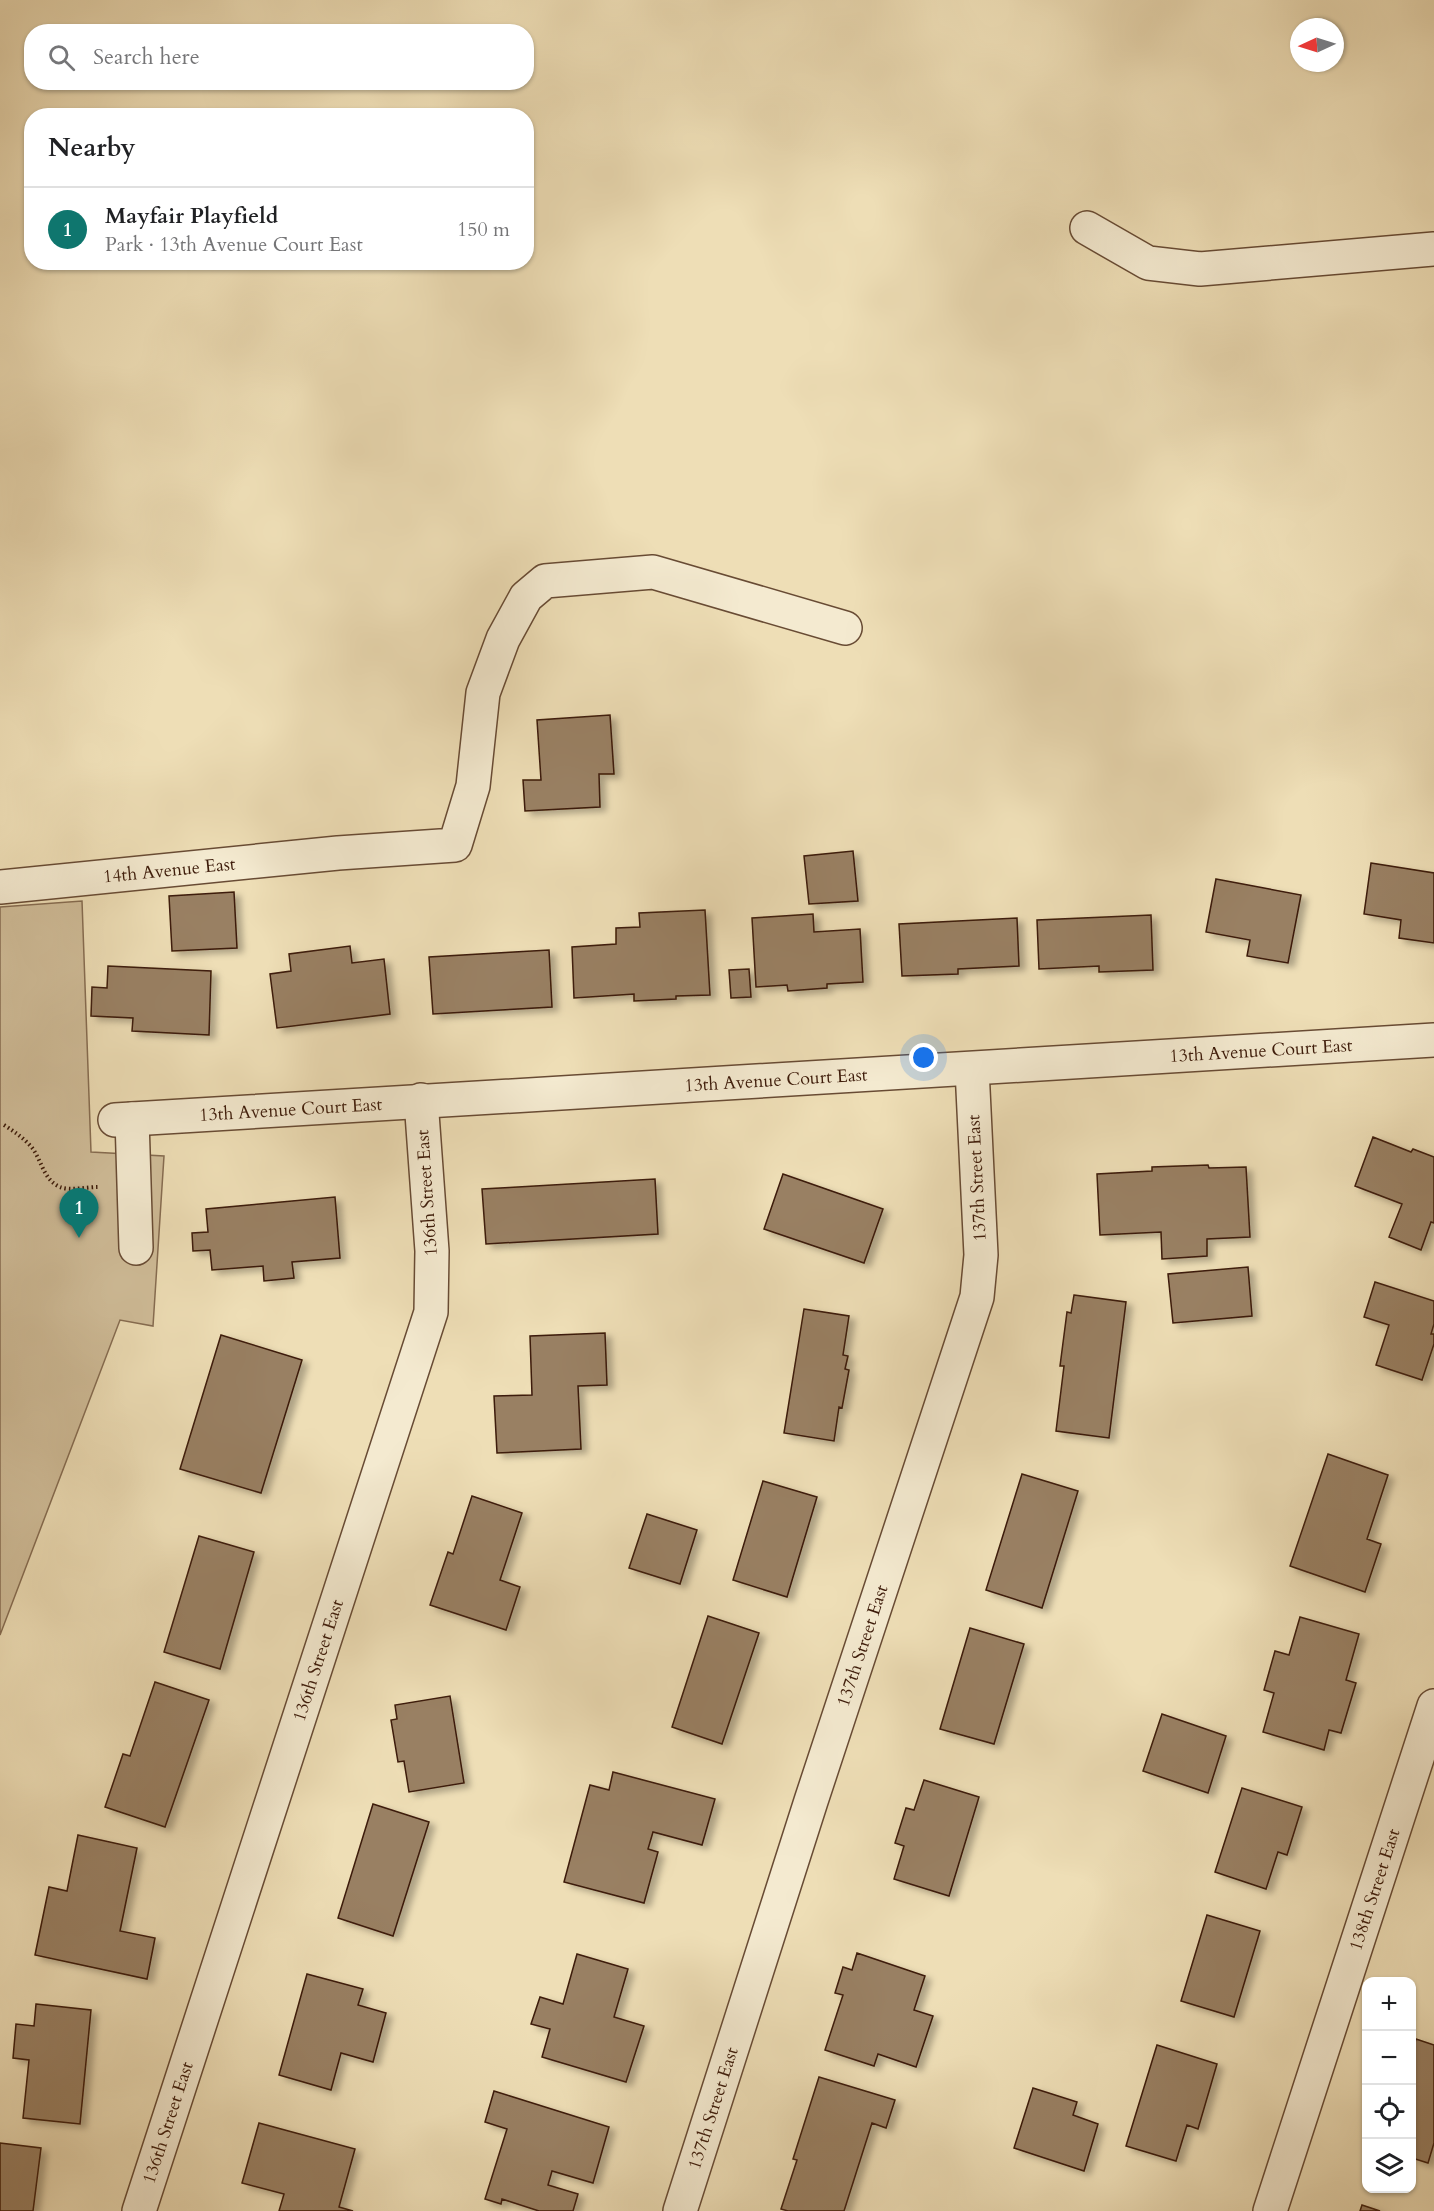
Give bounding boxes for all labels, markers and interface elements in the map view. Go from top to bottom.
north arrow [1290,18,1344,72]
search box [24,24,534,90]
icon: search [45,41,78,74]
text: Search here [93,42,200,72]
text: Nearby [48,130,136,165]
text: Mayfair Playfield [105,201,278,231]
text: 1 [62,216,73,243]
text: 150 m [457,216,510,243]
text: Park · 13th Avenue Court East [105,231,363,258]
street label: 14th Avenue East [102,851,237,889]
street label: 13th Avenue Court East [1169,1032,1353,1069]
your location [909,1043,938,1072]
street label: 13th Avenue Court East [684,1062,868,1098]
street label: 13th Avenue Court East [198,1091,383,1127]
street label: 137th Street East [961,1114,993,1242]
street label: 136th Street East [410,1129,444,1257]
pin: 1 [60,1188,98,1238]
street label: 137th Street East [830,1581,894,1710]
street label: 136th Street East [286,1596,349,1725]
street label: 138th Street East [1343,1825,1406,1954]
map controls [1362,1977,1416,2193]
button: + [1362,1977,1416,2031]
button: − [1362,2031,1416,2085]
street label: 137th Street East [682,2044,744,2172]
street label: 136th Street East [136,2058,199,2187]
button: locate [1362,2085,1416,2139]
button: layers [1362,2139,1416,2193]

